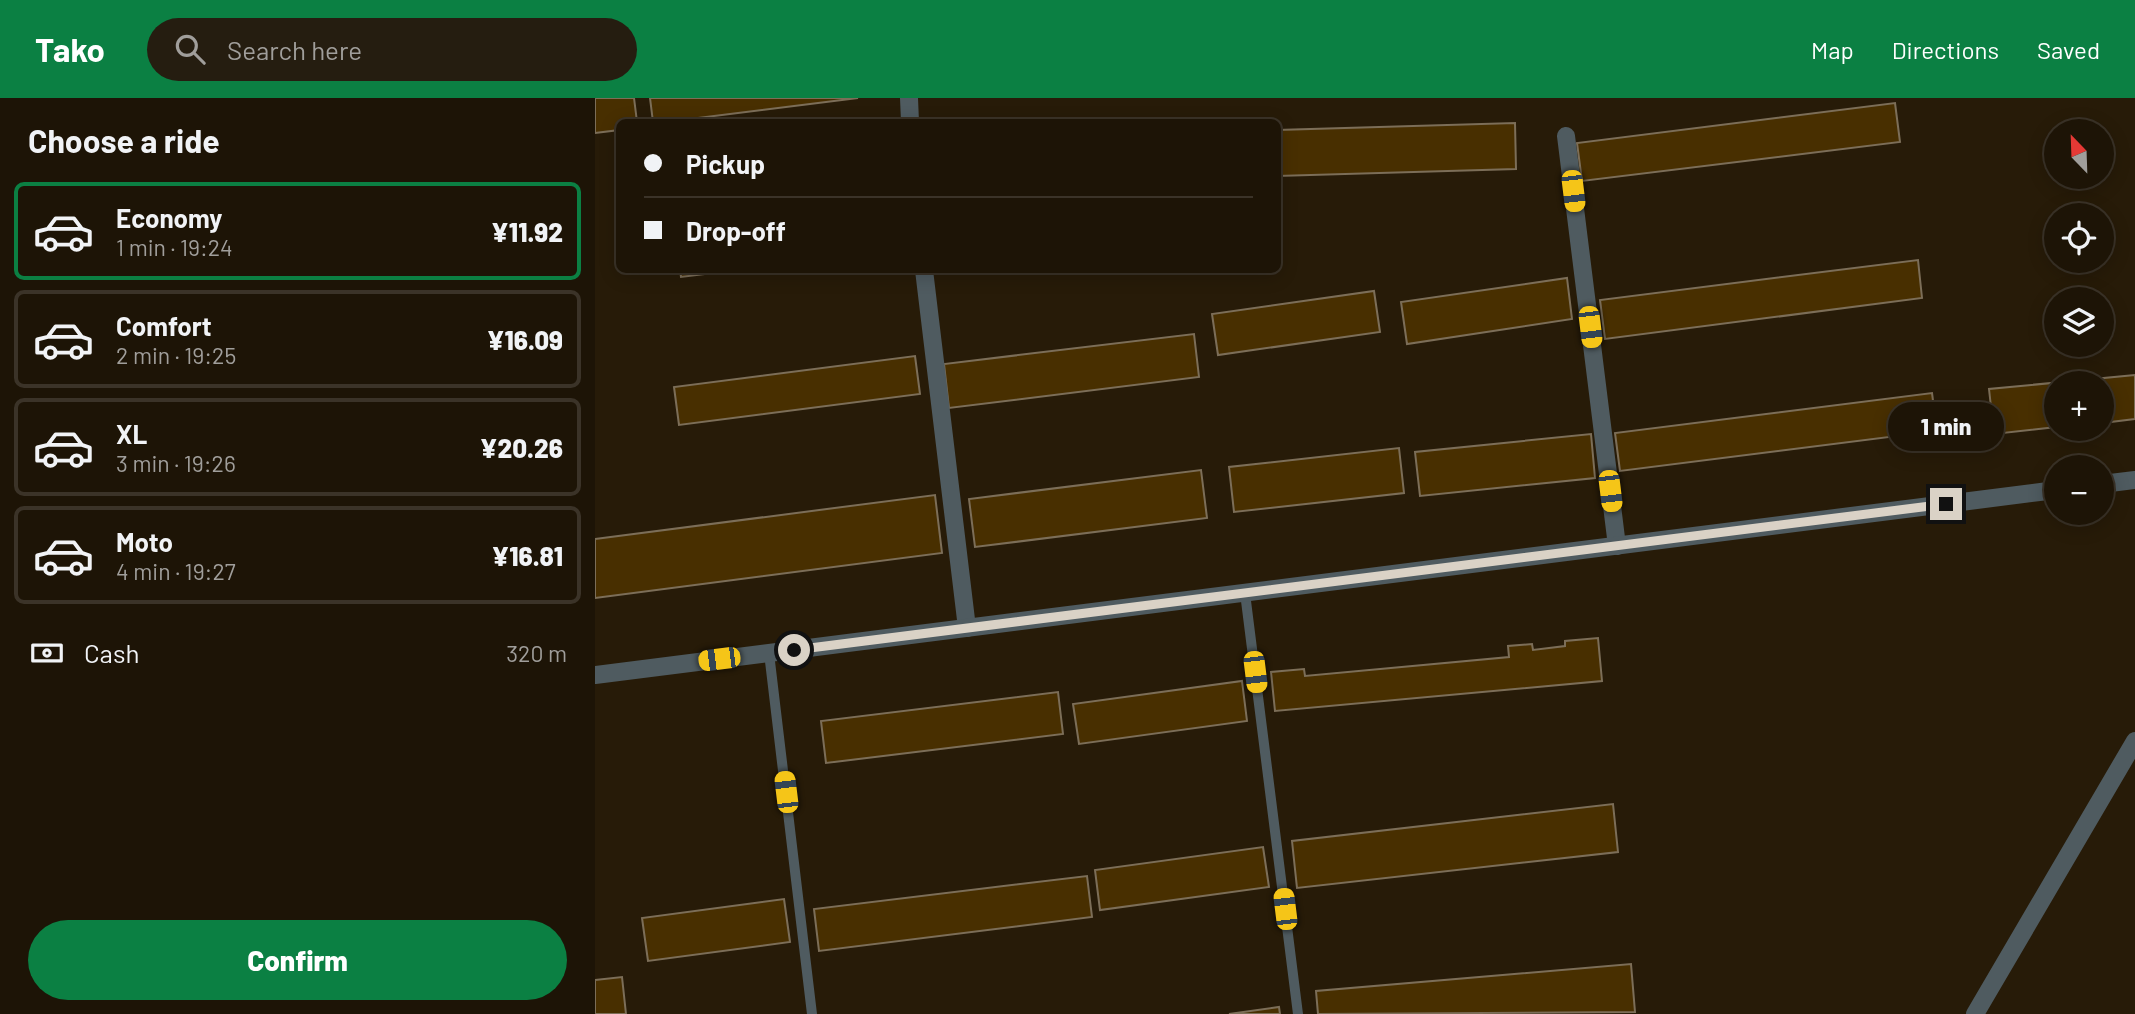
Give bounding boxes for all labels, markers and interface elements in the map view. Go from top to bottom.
search box [147,18,637,81]
text: Tako [35,29,105,69]
icon: search [171,30,209,68]
text: Search here [227,34,362,65]
text: Map [1811,35,1854,64]
text: Directions [1892,35,1999,64]
text: Saved [2037,35,2100,64]
north arrow [2044,119,2114,189]
map controls [2044,119,2114,525]
text: Choose a ride [28,121,220,159]
text: Pickup [686,148,765,179]
car [1561,169,1586,213]
icon: car [32,200,95,263]
text: Economy [116,202,222,233]
button: locate [2044,203,2114,273]
text: Drop-off [686,215,786,246]
text: ¥11.92 [491,216,563,247]
text: 1 min · 19:24 [116,233,233,261]
button: layers [2044,287,2114,357]
car [1578,305,1603,349]
icon: car [32,308,95,371]
text: Comfort [116,310,212,341]
text: ¥16.09 [487,324,563,355]
text: 2 min · 19:25 [116,341,236,369]
button: + [2044,371,2114,441]
callout: 1 min [1888,402,2004,452]
text: 1 min [1921,412,1971,440]
icon: car [32,416,95,479]
text: XL [116,418,147,449]
text: ¥20.26 [480,432,563,463]
text: 3 min · 19:26 [116,449,236,477]
button: − [2044,455,2114,525]
car [1598,469,1623,513]
route end [1930,488,1962,520]
icon: car [32,524,95,587]
text: Moto [116,526,173,557]
text: ¥16.81 [491,540,563,571]
text: 4 min · 19:27 [116,557,236,585]
icon: cash [28,634,66,672]
route start [778,634,810,666]
text: Cash [84,637,139,668]
text: 320 m [506,639,567,667]
car [697,646,742,672]
car [1243,650,1268,694]
car [774,770,799,814]
car [1273,887,1298,931]
button: Confirm [28,920,567,1000]

